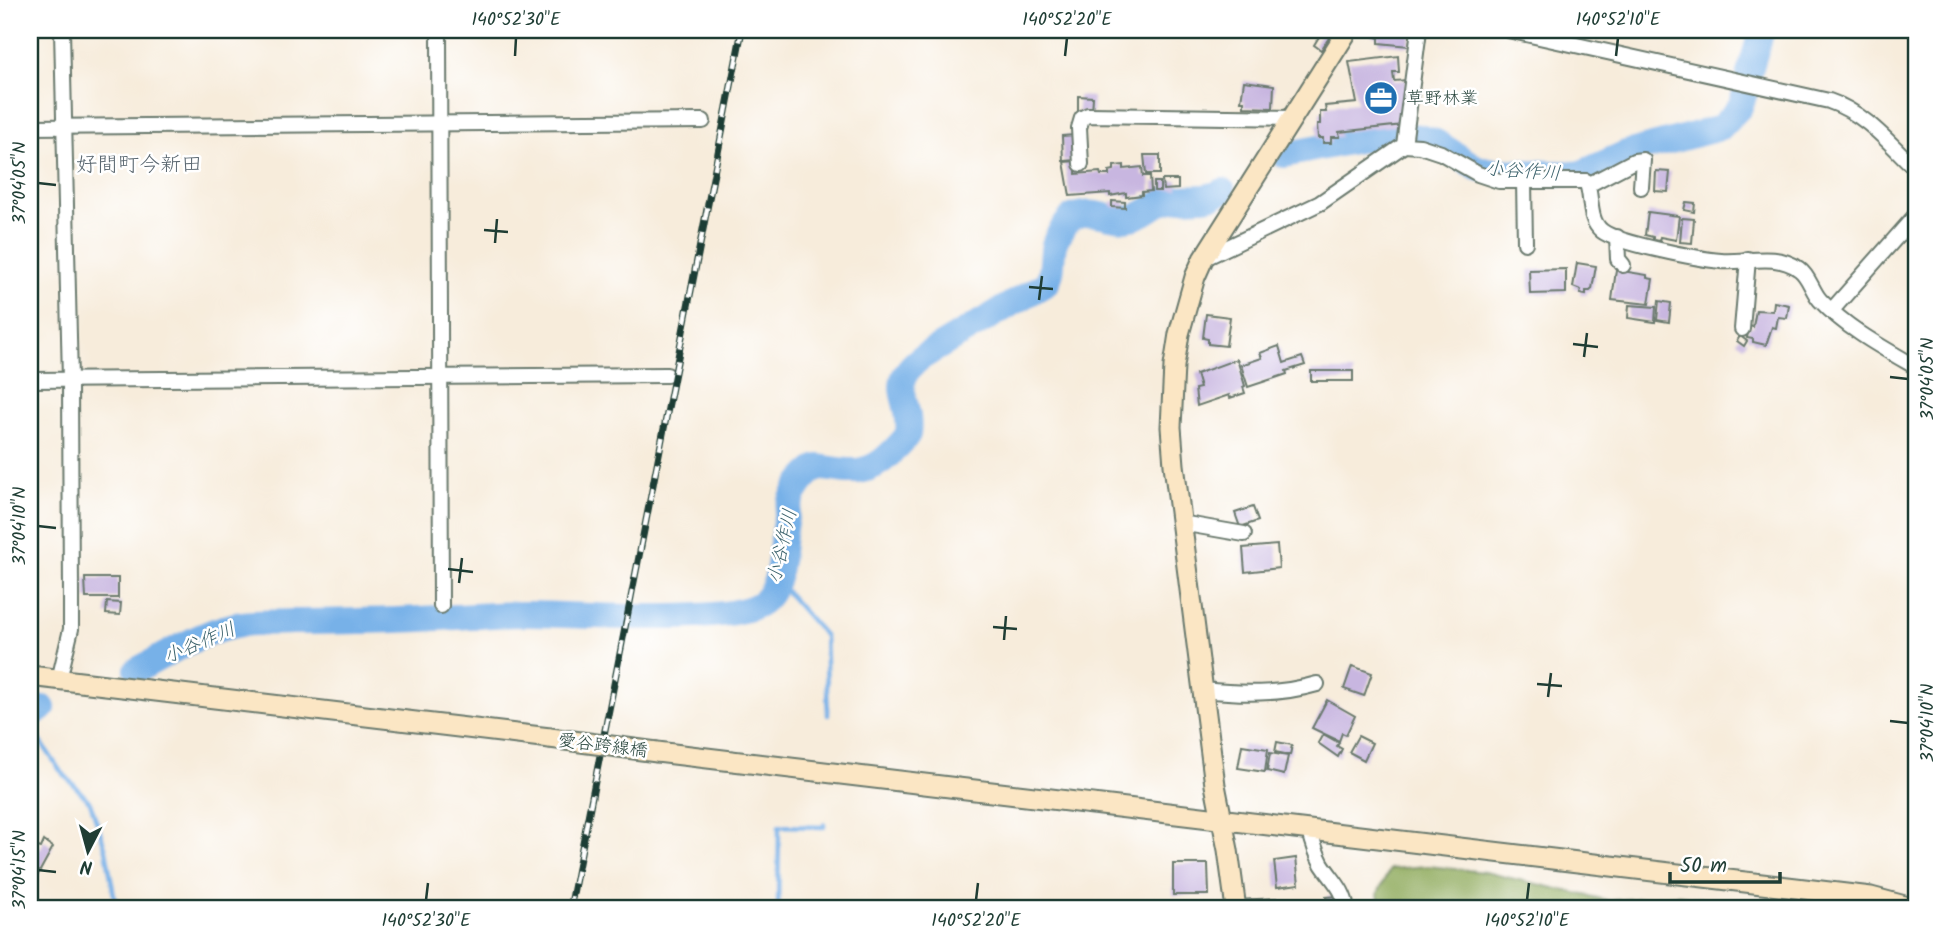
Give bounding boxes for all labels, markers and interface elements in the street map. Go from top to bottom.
text: 140°52'30"E [471,6,561,35]
text: 140°52'20"E [1022,6,1112,35]
text: 140°52'10"E [1576,6,1661,35]
office icon: 草野林業 [1362,79,1400,117]
place label: 草野林業 [1406,85,1478,114]
text: 37°04'05"N [6,141,35,225]
district label: 好間町今新田 [76,149,202,182]
water label: 小谷作川 [1484,154,1562,190]
text: 37°04'05"N [1914,337,1943,421]
text: 37°04'10"N [6,486,35,566]
water label: 小谷作川 [760,506,806,587]
water label: 小谷作川 [159,615,241,672]
text: 37°04'10"N [1914,683,1943,763]
street label: 愛谷跨線橋 [556,727,649,766]
north arrow [52,816,122,886]
text: 37°04'15"N [6,830,35,910]
scale bar [1670,841,1780,885]
text: N [79,850,94,881]
text: 50 m [1680,850,1727,883]
text: 140°52'30"E [381,907,471,936]
text: 140°52'20"E [931,907,1021,936]
text: 140°52'10"E [1485,907,1570,936]

